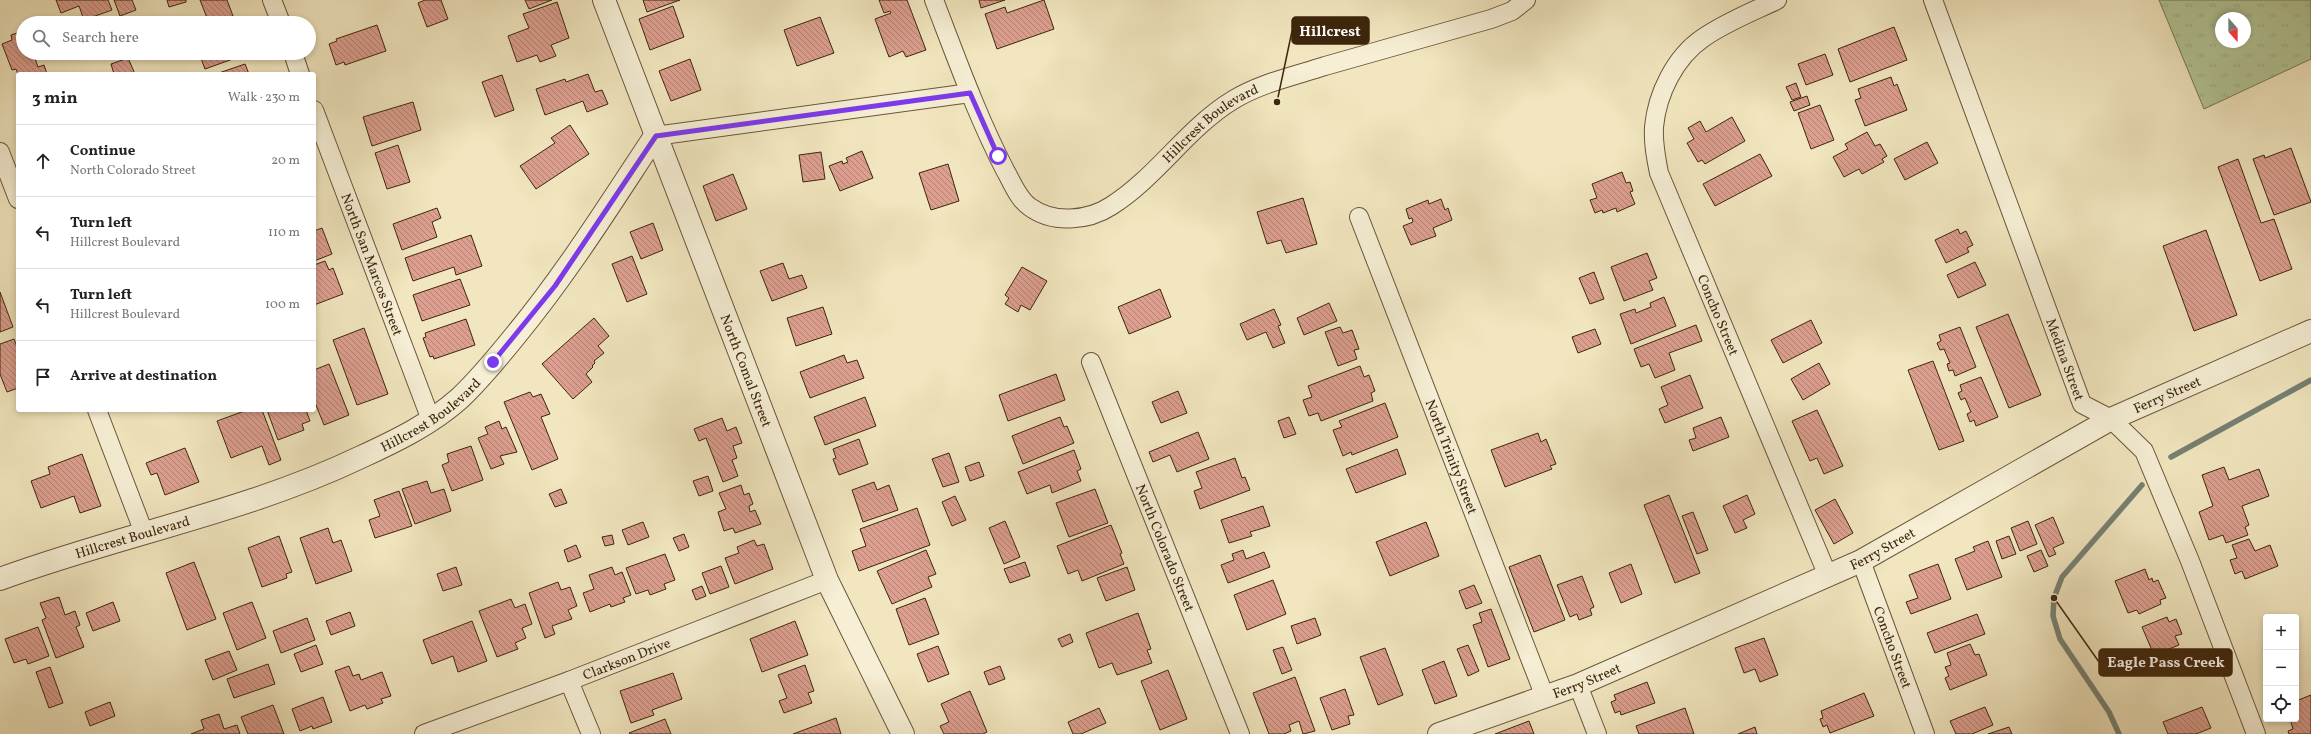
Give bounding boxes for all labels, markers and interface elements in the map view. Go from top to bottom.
north arrow [2215,12,2251,48]
search box [16,16,316,60]
callout: Hillcrest [1292,17,1369,44]
text: Hillcrest [1299,22,1361,43]
icon: search [30,27,52,49]
text: Search here [62,28,139,49]
street label: Hillcrest Boulevard [1159,80,1262,168]
text: 3 min [32,87,78,110]
text: Walk · 230 m [228,89,300,107]
text: Continue [70,141,135,162]
route start [989,147,1007,165]
icon: ahead [32,150,54,172]
text: 20 m [271,152,300,170]
text: North Colorado Street [70,162,196,180]
street label: North San Marcos Street [335,191,406,339]
text: Turn left [70,213,132,234]
icon: left [32,222,54,244]
text: 110 m [268,224,300,242]
text: Hillcrest Boulevard [70,234,180,252]
street label: Concho Street [1692,272,1743,359]
text: Turn left [70,285,132,306]
icon: left [32,294,54,316]
text: 100 m [265,296,300,314]
text: Hillcrest Boulevard [70,306,180,324]
street label: North Comal Street [715,312,775,430]
street label: Medina Street [2040,316,2088,404]
route end [484,353,502,371]
icon: arrive [32,366,54,388]
text: Arrive at destination [70,366,217,387]
street label: Ferry Street [2131,372,2205,419]
street label: Hillcrest Boulevard [378,374,486,457]
street label: North Trinity Street [1420,397,1481,517]
street label: North Colorado Street [1130,482,1198,615]
street label: Hillcrest Boulevard [73,512,193,564]
street label: Ferry Street [1847,524,1919,576]
street label: Concho Street [1868,604,1915,692]
map controls [2263,614,2299,722]
button: + [2263,614,2299,650]
street label: Clarkson Drive [580,634,674,686]
callout: Eagle Pass Creek [2099,649,2232,676]
button: − [2263,650,2299,686]
text: Eagle Pass Creek [2107,653,2225,674]
street label: Ferry Street [1550,659,1624,704]
button: locate [2263,686,2299,722]

